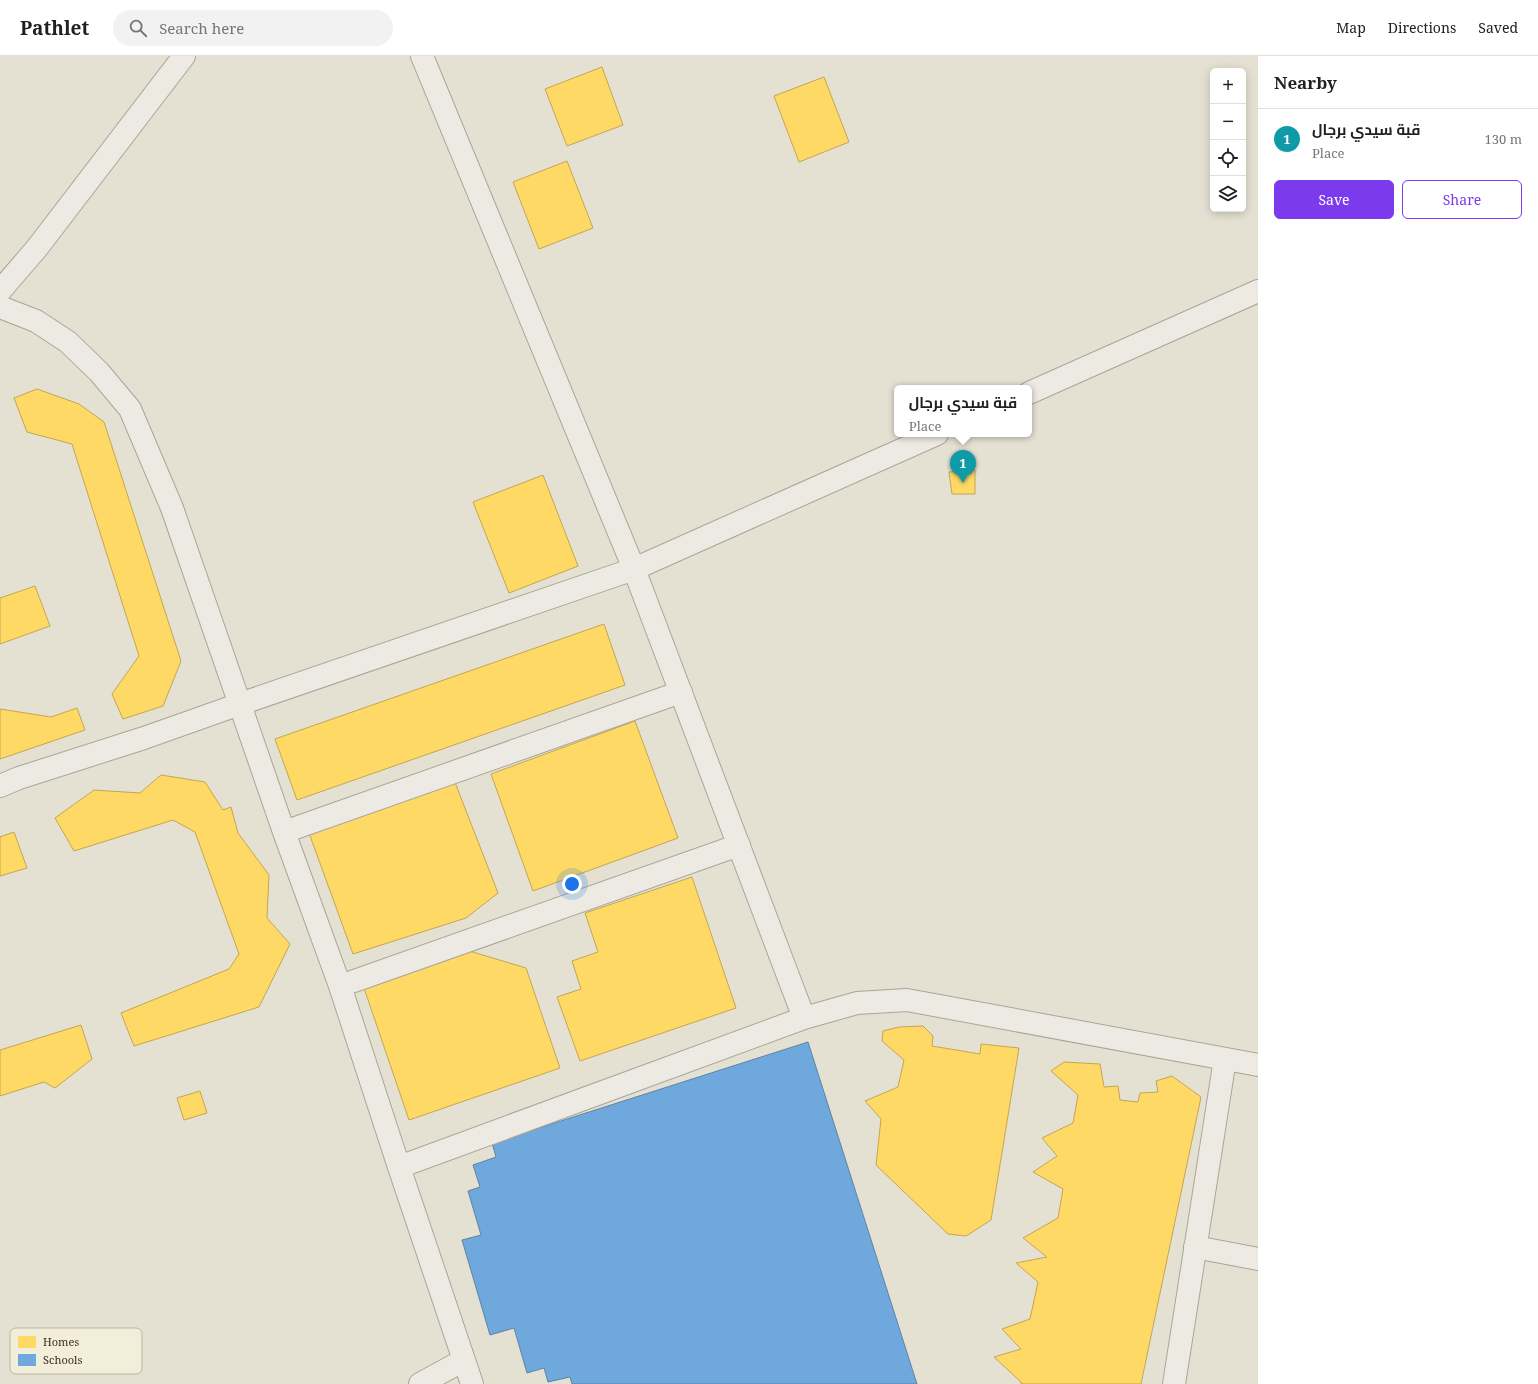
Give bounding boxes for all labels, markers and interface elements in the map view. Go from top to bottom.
search box [113,10,393,46]
text: Pathlet [20,15,89,41]
icon: search [127,17,149,39]
text: Search here [159,18,244,38]
text: Map [1336,18,1366,37]
text: Directions [1388,18,1456,37]
text: Saved [1478,18,1518,37]
map controls [1210,68,1246,212]
button: + [1210,68,1246,104]
text: Nearby [1274,71,1337,94]
button: − [1210,104,1246,140]
text: قبة سيدي برجال [1312,119,1420,139]
text: 1 [1283,130,1291,148]
text: 130 m [1485,130,1522,148]
button: locate [1210,140,1246,176]
text: Place [1312,144,1345,162]
button: layers [1210,176,1246,212]
button: Save [1274,180,1394,219]
button: Share [1402,180,1522,219]
popup [894,385,1032,437]
text: قبة سيدي برجال [909,392,1017,412]
text: Place [909,417,941,435]
pin: 1 [950,450,976,483]
your location [562,874,582,894]
legend [10,1328,142,1374]
text: Homes [43,1334,79,1349]
text: Schools [43,1352,82,1367]

